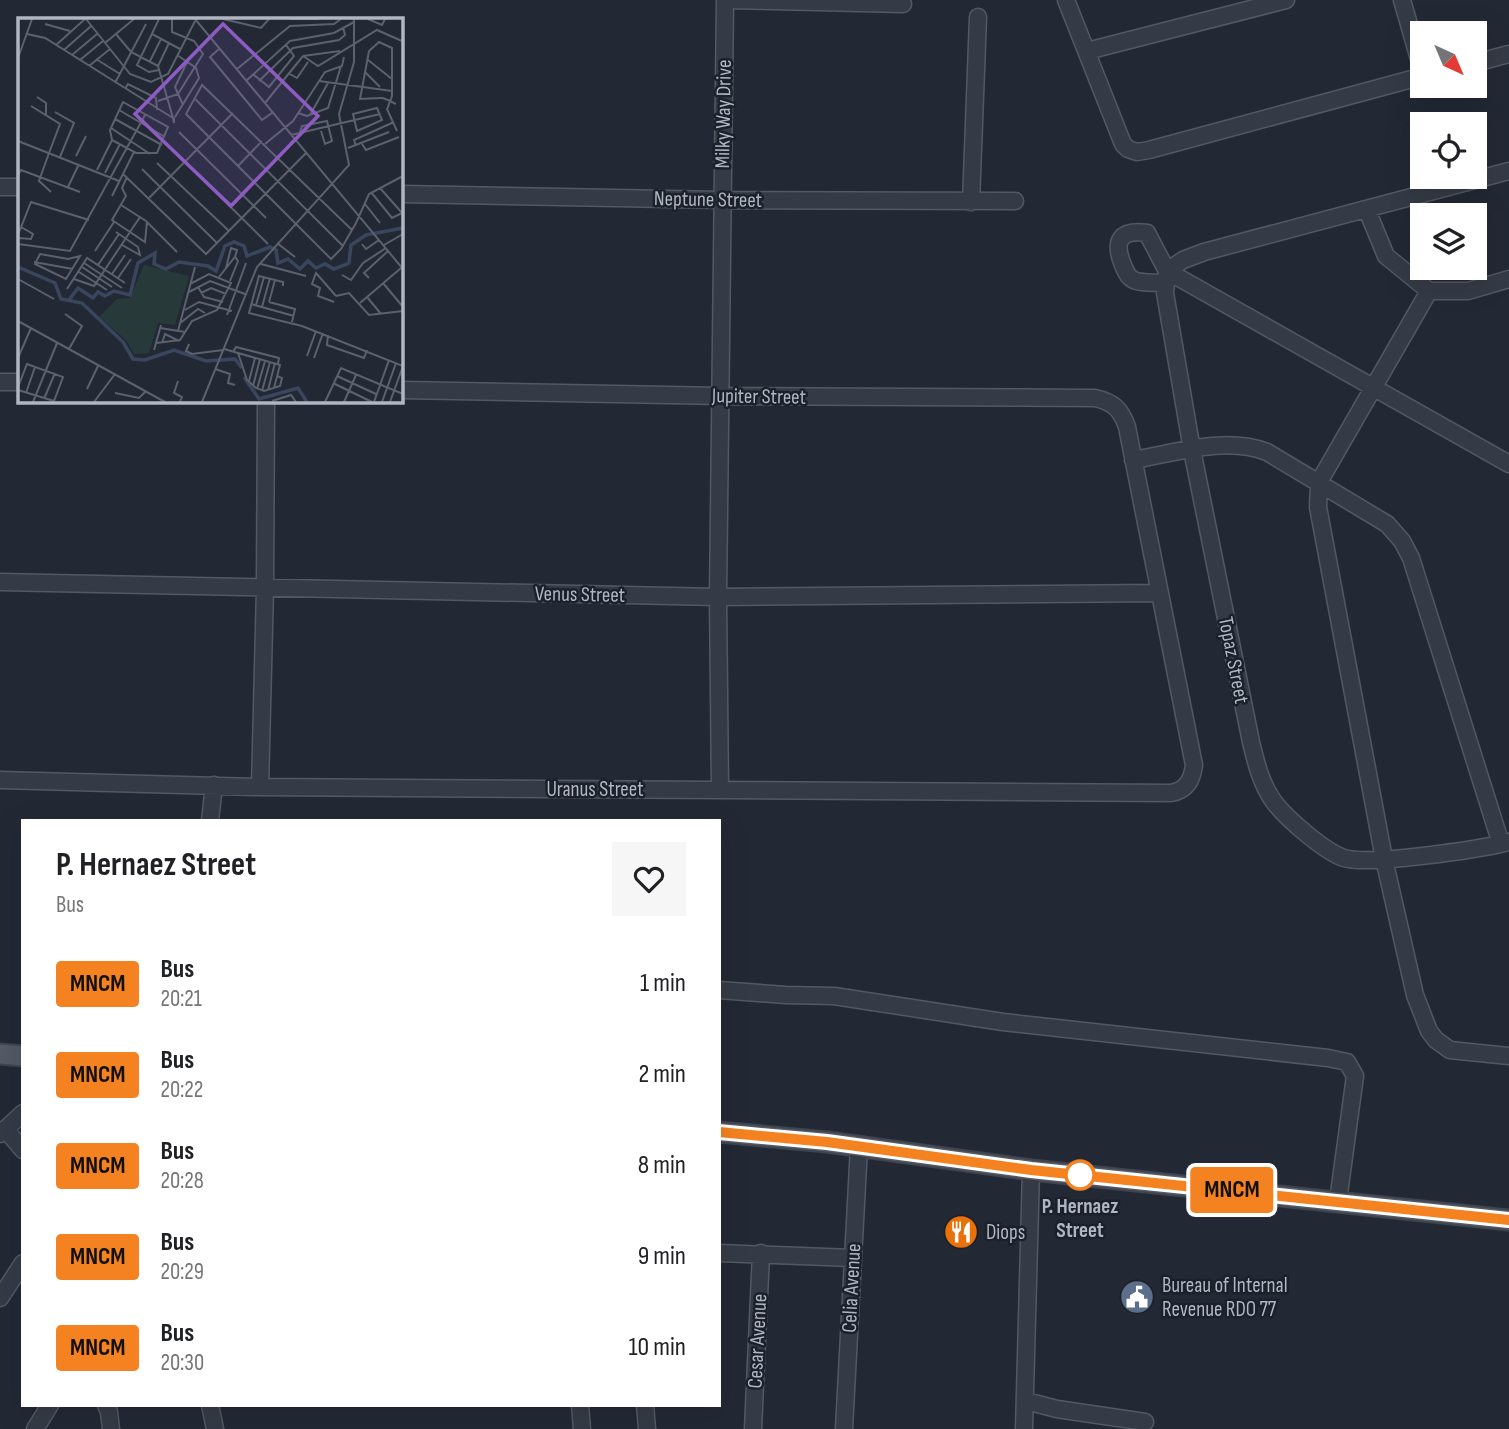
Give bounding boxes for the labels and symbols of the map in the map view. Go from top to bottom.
inset map [18,18,402,402]
north arrow [1410,21,1488,98]
street label: Milky Way Drive [710,59,737,169]
street label: Neptune Street [654,186,762,213]
street label: Jupiter Street [711,383,806,410]
street label: Venus Street [535,581,625,608]
street label: Topaz Street [1213,615,1254,706]
street label: Uranus Street [546,777,644,802]
marker: P. Hernaez Street [1065,1160,1095,1190]
line badge: MNCM [1183,1167,1281,1213]
place label: P. Hernaez Street [1042,1194,1118,1243]
restaurant icon: Diops [942,1213,980,1251]
place label: Diops [986,1220,1025,1245]
street label: Celia Avenue [837,1243,866,1333]
place label: Bureau of Internal Revenue RDO 77 [1162,1273,1288,1322]
public building icon: Bureau of Internal Revenue RDO 77 [1118,1278,1156,1316]
street label: Cesar Avenue [743,1293,772,1389]

